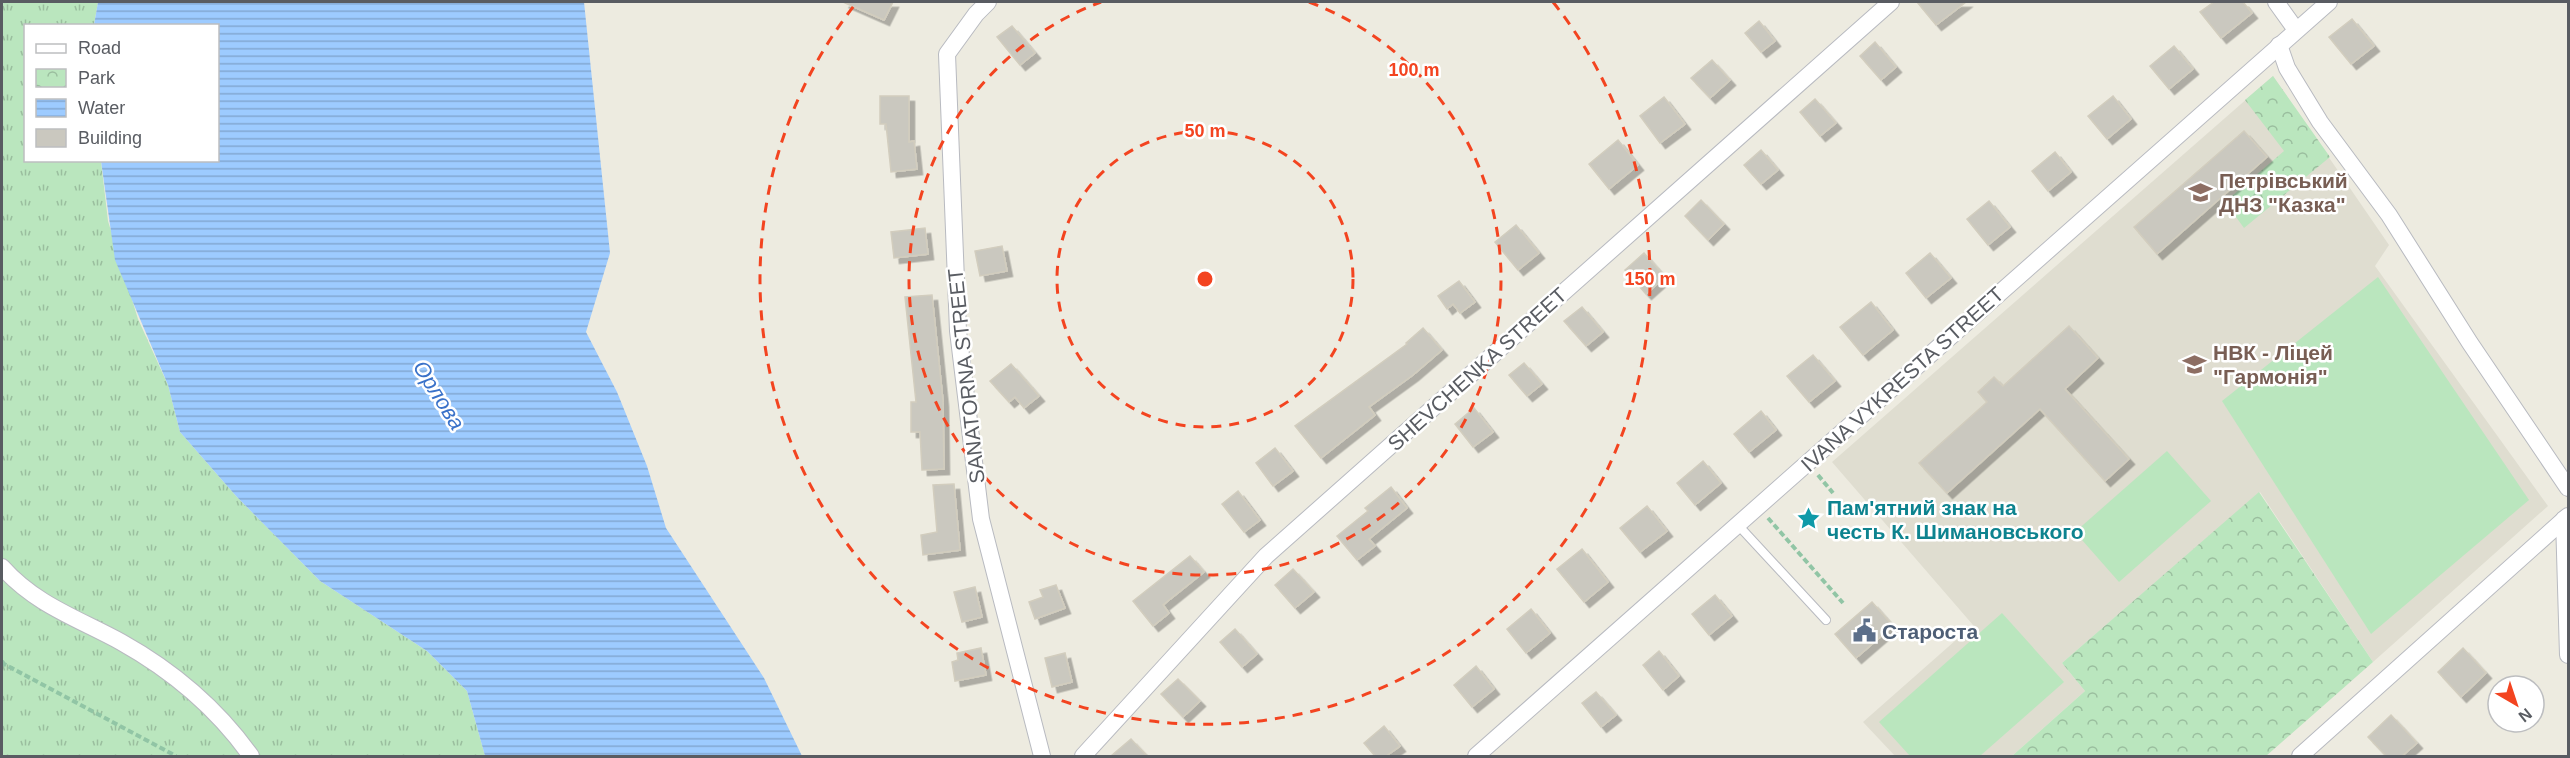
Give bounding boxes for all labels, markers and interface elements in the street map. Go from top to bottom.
legend [24,24,219,162]
text: Road [78,38,121,58]
text: 100 m [1388,60,1440,80]
text: Park [78,68,116,88]
text: Water [78,98,125,118]
text: 50 m [1184,121,1226,141]
text: Building [78,128,142,148]
place label: Петрівський ДНЗ "Казка" [2219,169,2348,216]
school or university icon: Петрівський ДНЗ "Казка" [2188,179,2214,205]
street label: SANATORNA STREET [943,267,989,485]
centre of rings [1195,269,1215,289]
text: 150 m [1624,269,1676,289]
street label: IVANA VYKRESTA STREET [1796,282,2008,476]
street label: SHEVCHENKA STREET [1383,283,1571,455]
place label: НВК - Ліцей "Гармонія" [2213,341,2333,388]
school or university icon: НВК - Ліцей "Гармонія" [2182,351,2208,377]
water label: Орлова [408,356,470,434]
place label: Пам'ятний знак на честь К. Шимановського [1827,496,2084,543]
place icon: Пам'ятний знак на честь К. Шимановського [1796,506,1822,532]
public building icon: Староста [1851,618,1877,644]
place label: Староста [1882,620,1978,643]
north arrow [2486,674,2546,734]
text: N [2515,705,2535,726]

